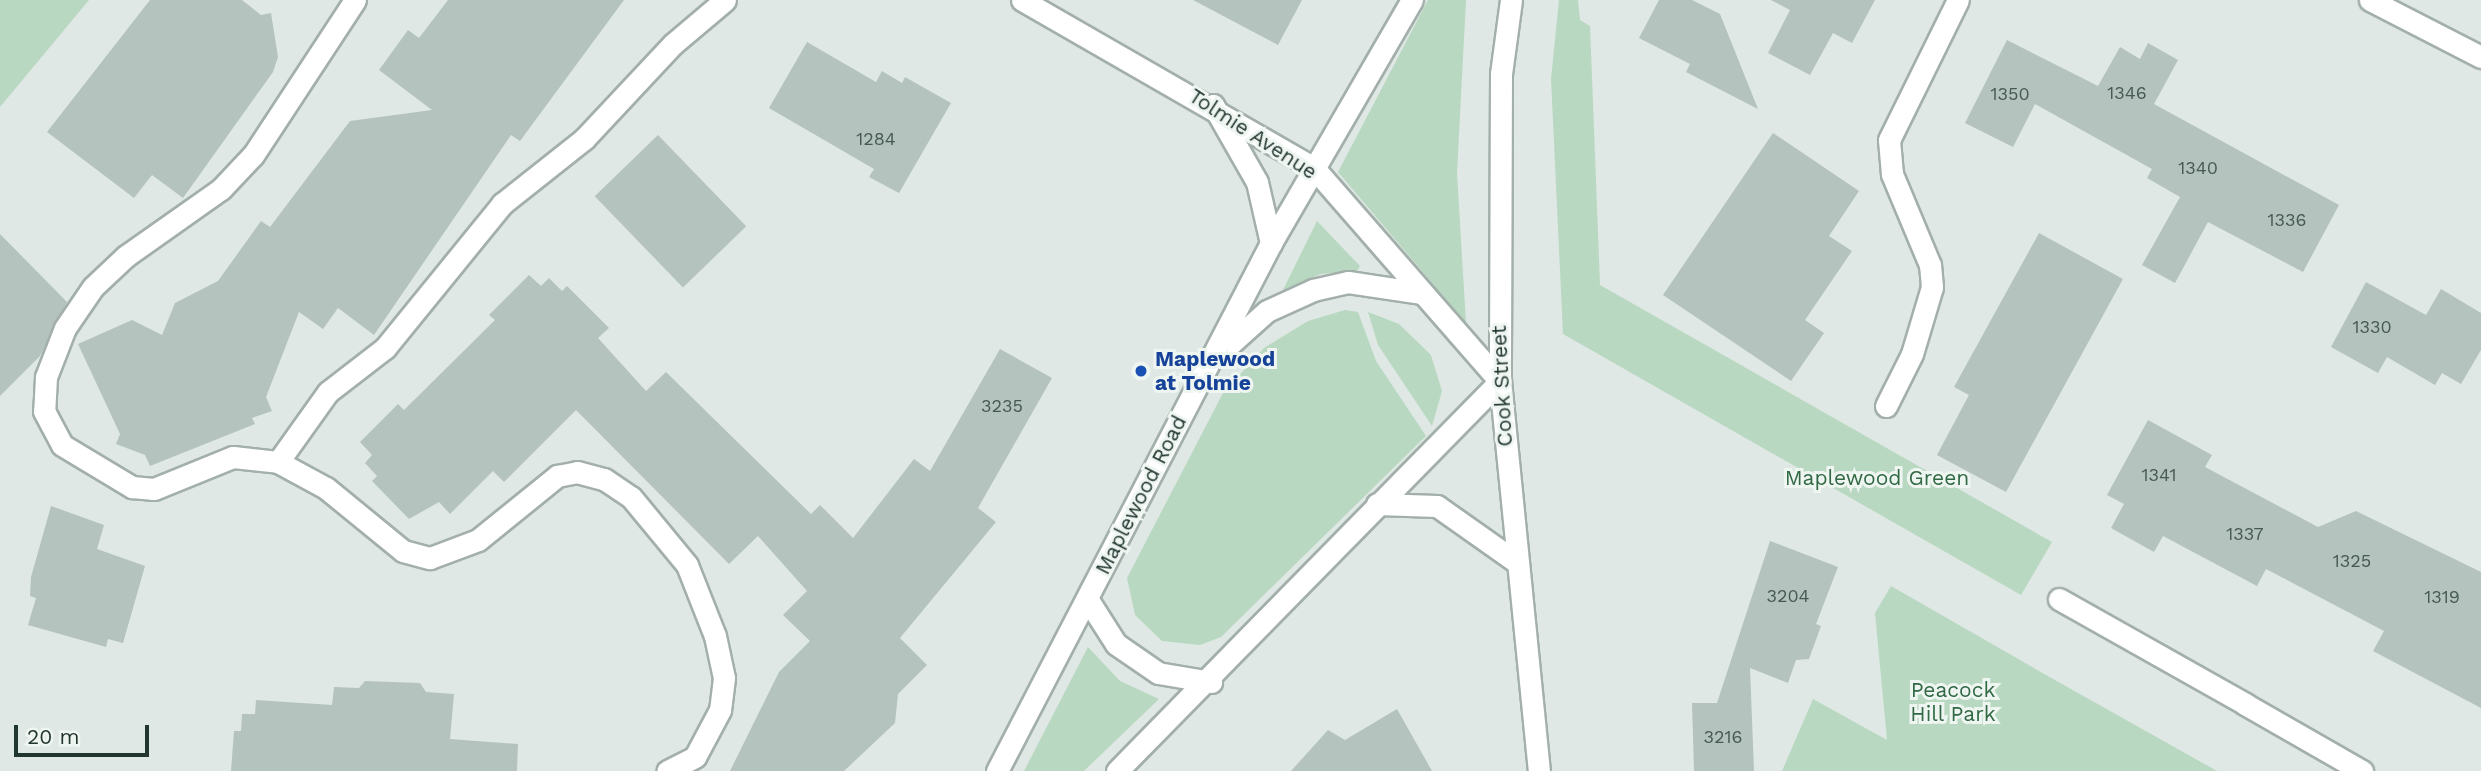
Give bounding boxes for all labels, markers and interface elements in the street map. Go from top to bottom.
house number: 1346 [2107,82,2147,104]
street label: Tolmie Avenue [1184,83,1322,185]
house number: 1350 [1990,83,2030,105]
house number: 1284 [856,128,896,150]
house number: 1340 [2178,157,2218,179]
house number: 1336 [2268,209,2306,231]
house number: 1330 [2352,316,2392,338]
street label: Cook Street [1486,324,1518,448]
place label: Maplewood at Tolmie [1155,346,1275,396]
marker: Maplewood at Tolmie [1133,363,1149,379]
house number: 3235 [981,395,1023,417]
street label: Maplewood Road [1090,411,1192,579]
house number: 1341 [2141,464,2177,486]
park label: Maplewood Green [1785,465,1969,491]
house number: 1337 [2226,523,2264,545]
house number: 1325 [2333,550,2371,572]
house number: 3204 [1766,585,1810,607]
house number: 1319 [2424,586,2460,608]
park label: Peacock Hill Park [1910,677,1996,727]
scale bar [18,712,152,756]
text: 20 m [27,724,79,749]
house number: 3216 [1704,726,1742,748]

